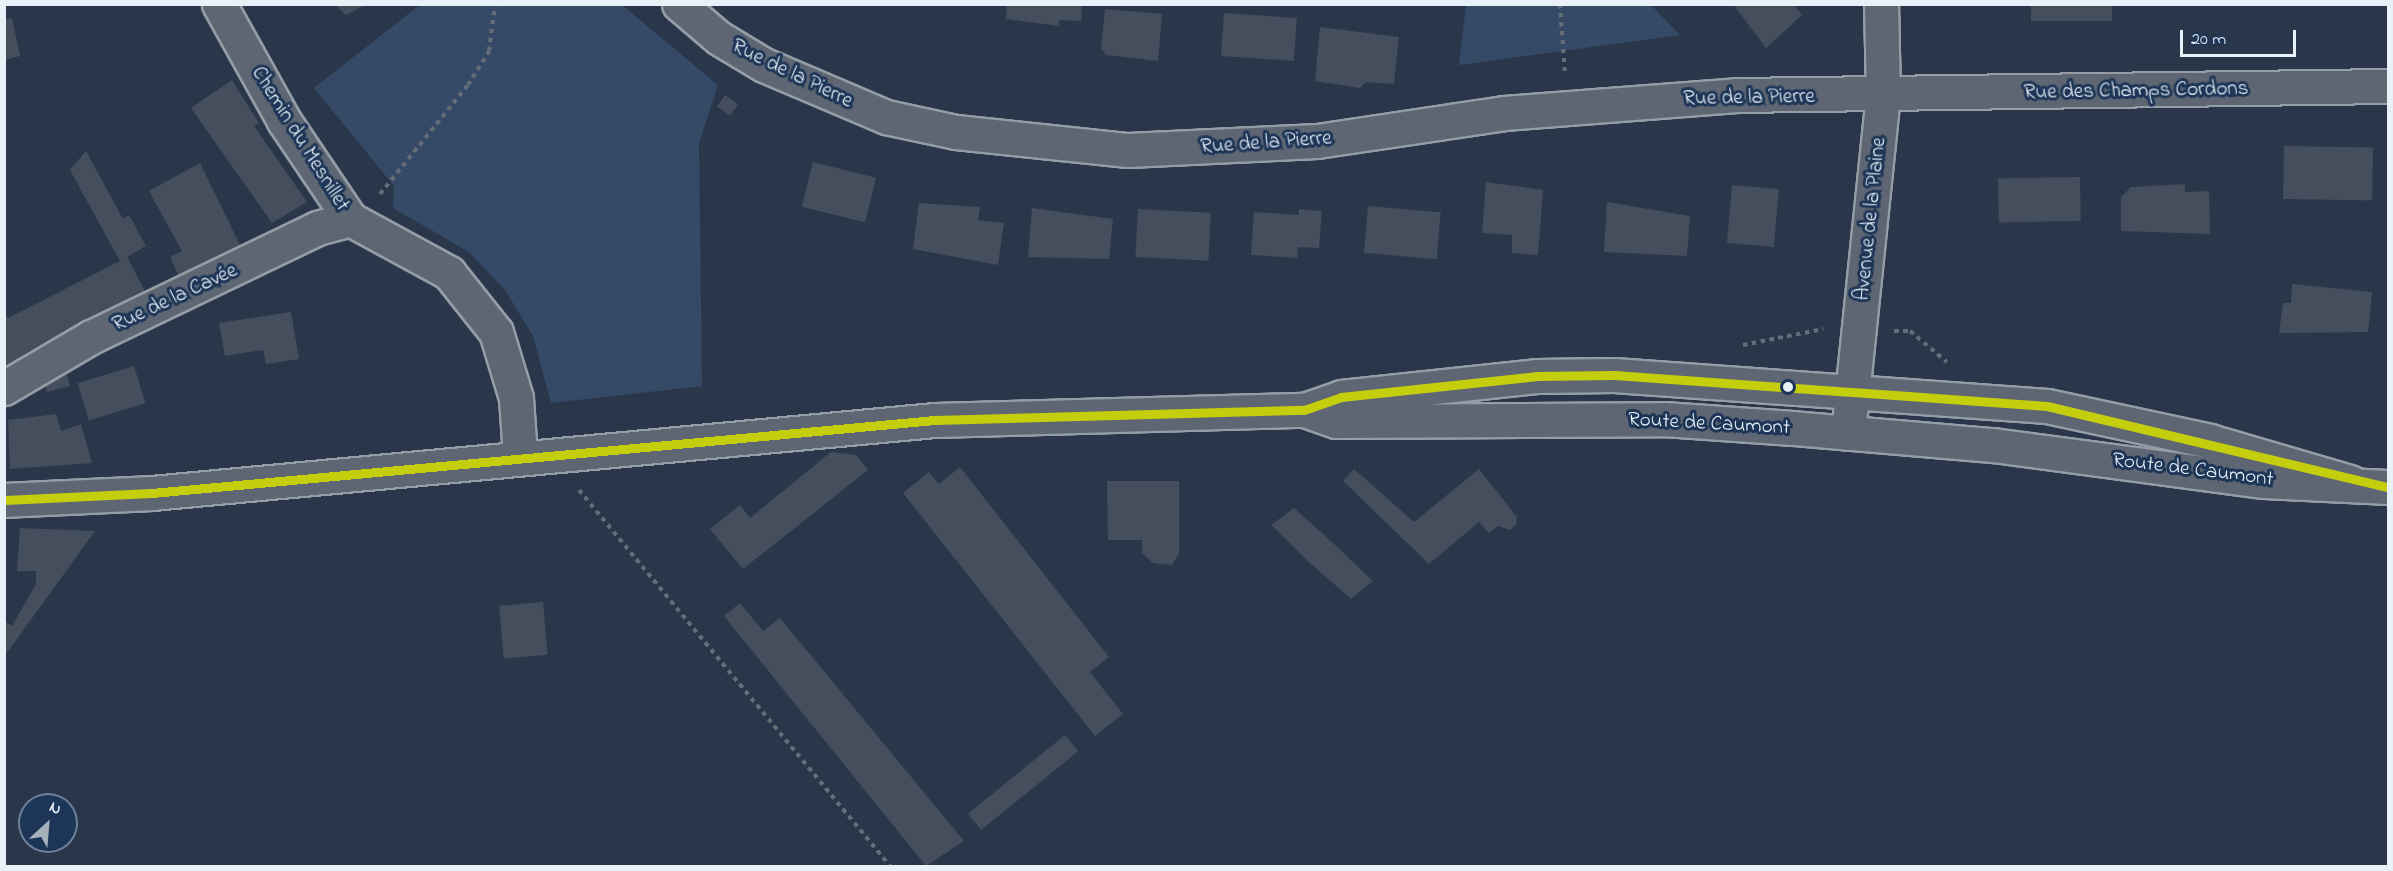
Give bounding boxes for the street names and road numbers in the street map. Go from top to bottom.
street label: Rue de la Pierre [727,34,857,114]
street label: Chemin du Mesnillet [245,62,355,216]
street label: Rue des Champs Cordons [2023,76,2249,106]
street label: Rue de la Pierre [1683,84,1815,112]
street label: Rue de la Pierre [1200,126,1332,160]
street label: Avenue de la Plaine [1850,136,1892,302]
street label: Rue de la Cavée [109,258,241,338]
street label: Route de Caumont [1627,407,1791,441]
street label: Route de Caumont [2111,448,2275,492]

